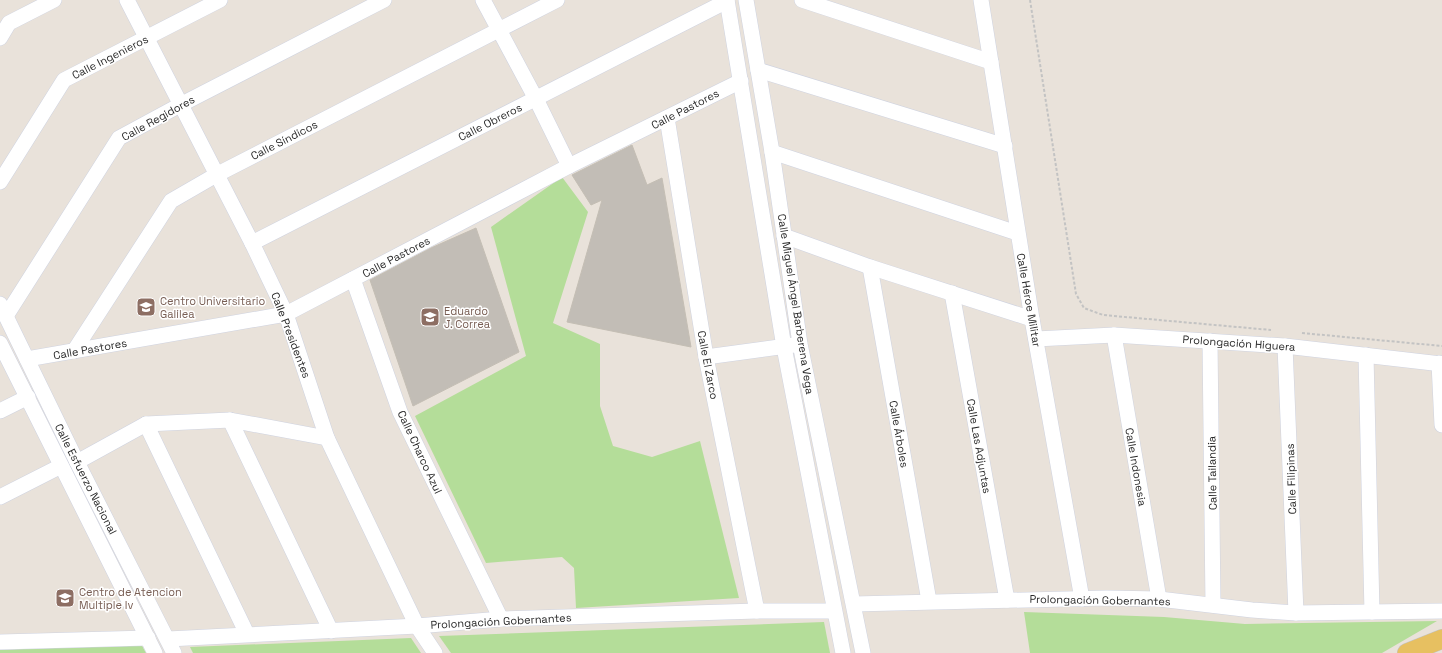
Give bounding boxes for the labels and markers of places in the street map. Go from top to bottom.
place label: Centro Universitario Galilea [160,294,266,321]
school or university icon: Centro Universitario Galilea [135,296,157,318]
place label: Eduardo J. Correa [444,304,491,331]
school or university icon: Eduardo J. Correa [419,306,441,328]
place label: Centro de Atencion Multiple Iv [79,585,182,612]
school or university icon: Centro de Atencion Multiple Iv [54,587,76,609]

